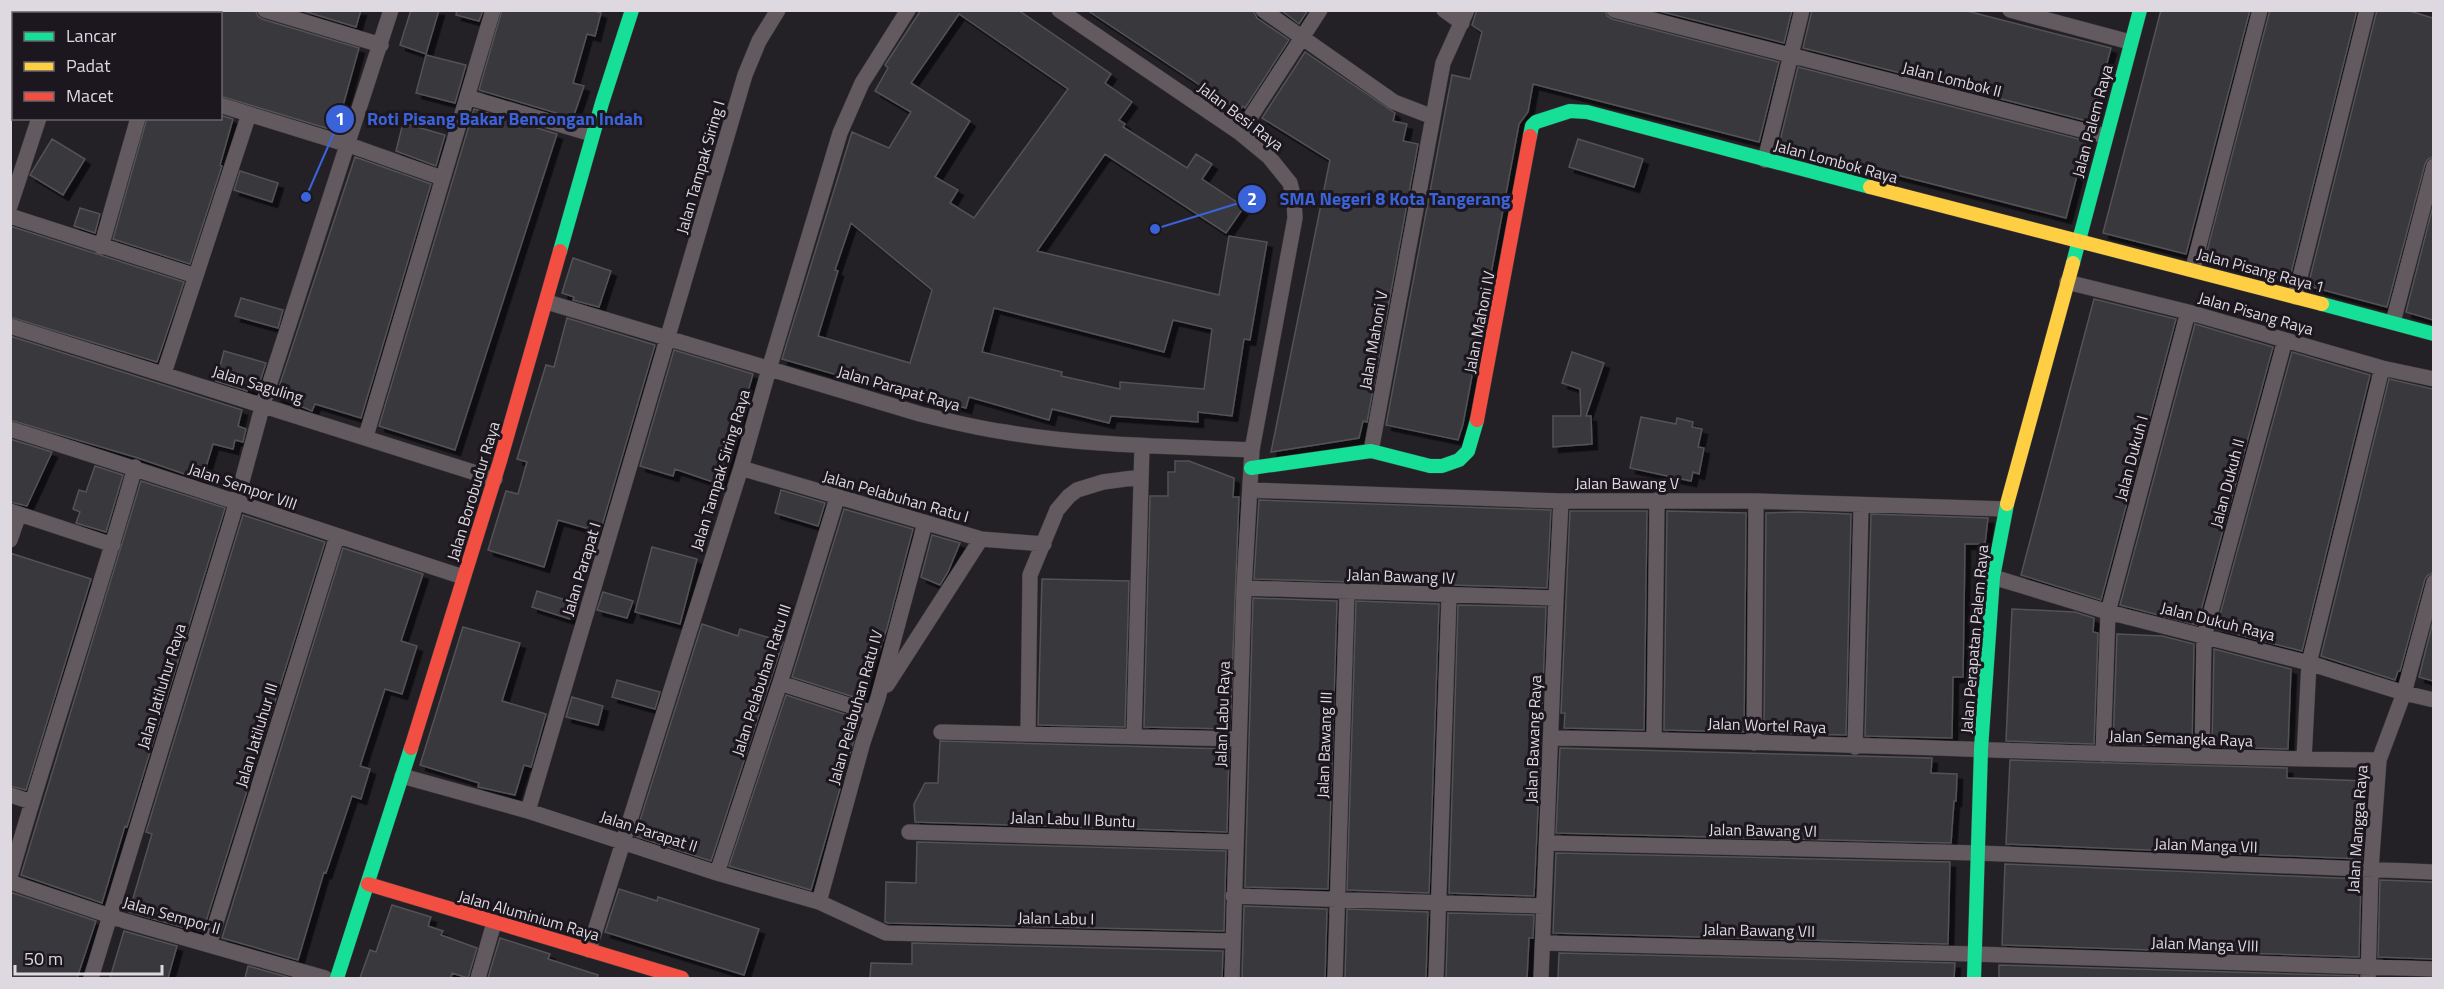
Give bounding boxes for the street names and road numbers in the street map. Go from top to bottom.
street label: Jalan Lombok II [1900,55,2004,103]
street label: Jalan Palem Raya [2065,62,2119,180]
street label: Jalan Besi Raya [1193,76,1289,156]
street label: Jalan Tampak Siring I [669,97,731,237]
street label: Jalan Lombok Raya [1771,133,1901,189]
street label: Jalan Pisang Raya 1 [2195,241,2327,299]
street label: Jalan Mahoni IV [1457,269,1501,375]
street label: Jalan Pisang Raya [2196,285,2316,341]
street label: Jalan Mahoni V [1353,289,1393,391]
street label: Jalan Saguling [210,359,306,409]
street label: Jalan Parapat Raya [835,359,963,417]
street label: Jalan Tampak Siring Raya [684,386,756,554]
street label: Jalan Dukuh I [2108,413,2154,503]
street label: Jalan Borobudur Raya [440,418,506,564]
street label: Jalan Dukuh II [2204,436,2250,530]
street label: Jalan Sempor VIII [185,456,301,516]
street label: Jalan Pelabuhan Ratu I [820,464,972,528]
street label: Jalan Bawang V [1575,471,1679,495]
street label: Jalan Parapat I [555,519,607,619]
street label: Jalan Perapatan Palem Raya [1954,544,1994,734]
street label: Jalan Bawang IV [1347,562,1455,590]
street label: Jalan Dukuh Raya [2158,595,2278,647]
street label: Jalan Pelabuhan Ratu III [725,601,797,759]
street label: Jalan Jatiluhur Raya [131,620,191,752]
street label: Jalan Pelabuhan Ratu IV [821,627,889,787]
street label: Jalan Labu Raya [1208,661,1236,767]
street label: Jalan Bawang Raya [1519,675,1547,803]
street label: Jalan Jatiluhur III [229,680,283,790]
street label: Jalan Bawang III [1310,691,1338,799]
street label: Jalan Wortel Raya [1707,711,1827,739]
street label: Jalan Semangka Raya [2109,723,2253,753]
street label: Jalan Mangga Raya [2341,764,2373,894]
street label: Jalan Parapat II [597,804,701,858]
street label: Jalan Labu II Buntu [1010,805,1136,833]
street label: Jalan Bawang VI [1709,817,1817,843]
street label: Jalan Manga VII [2154,831,2258,859]
street label: Jalan Aluminium Raya [456,883,602,947]
street label: Jalan Sempor II [120,890,224,940]
street label: Jalan Labu I [1018,905,1094,931]
street label: Jalan Bawang VII [1703,917,1815,943]
street label: Jalan Manga VIII [2151,930,2259,958]

